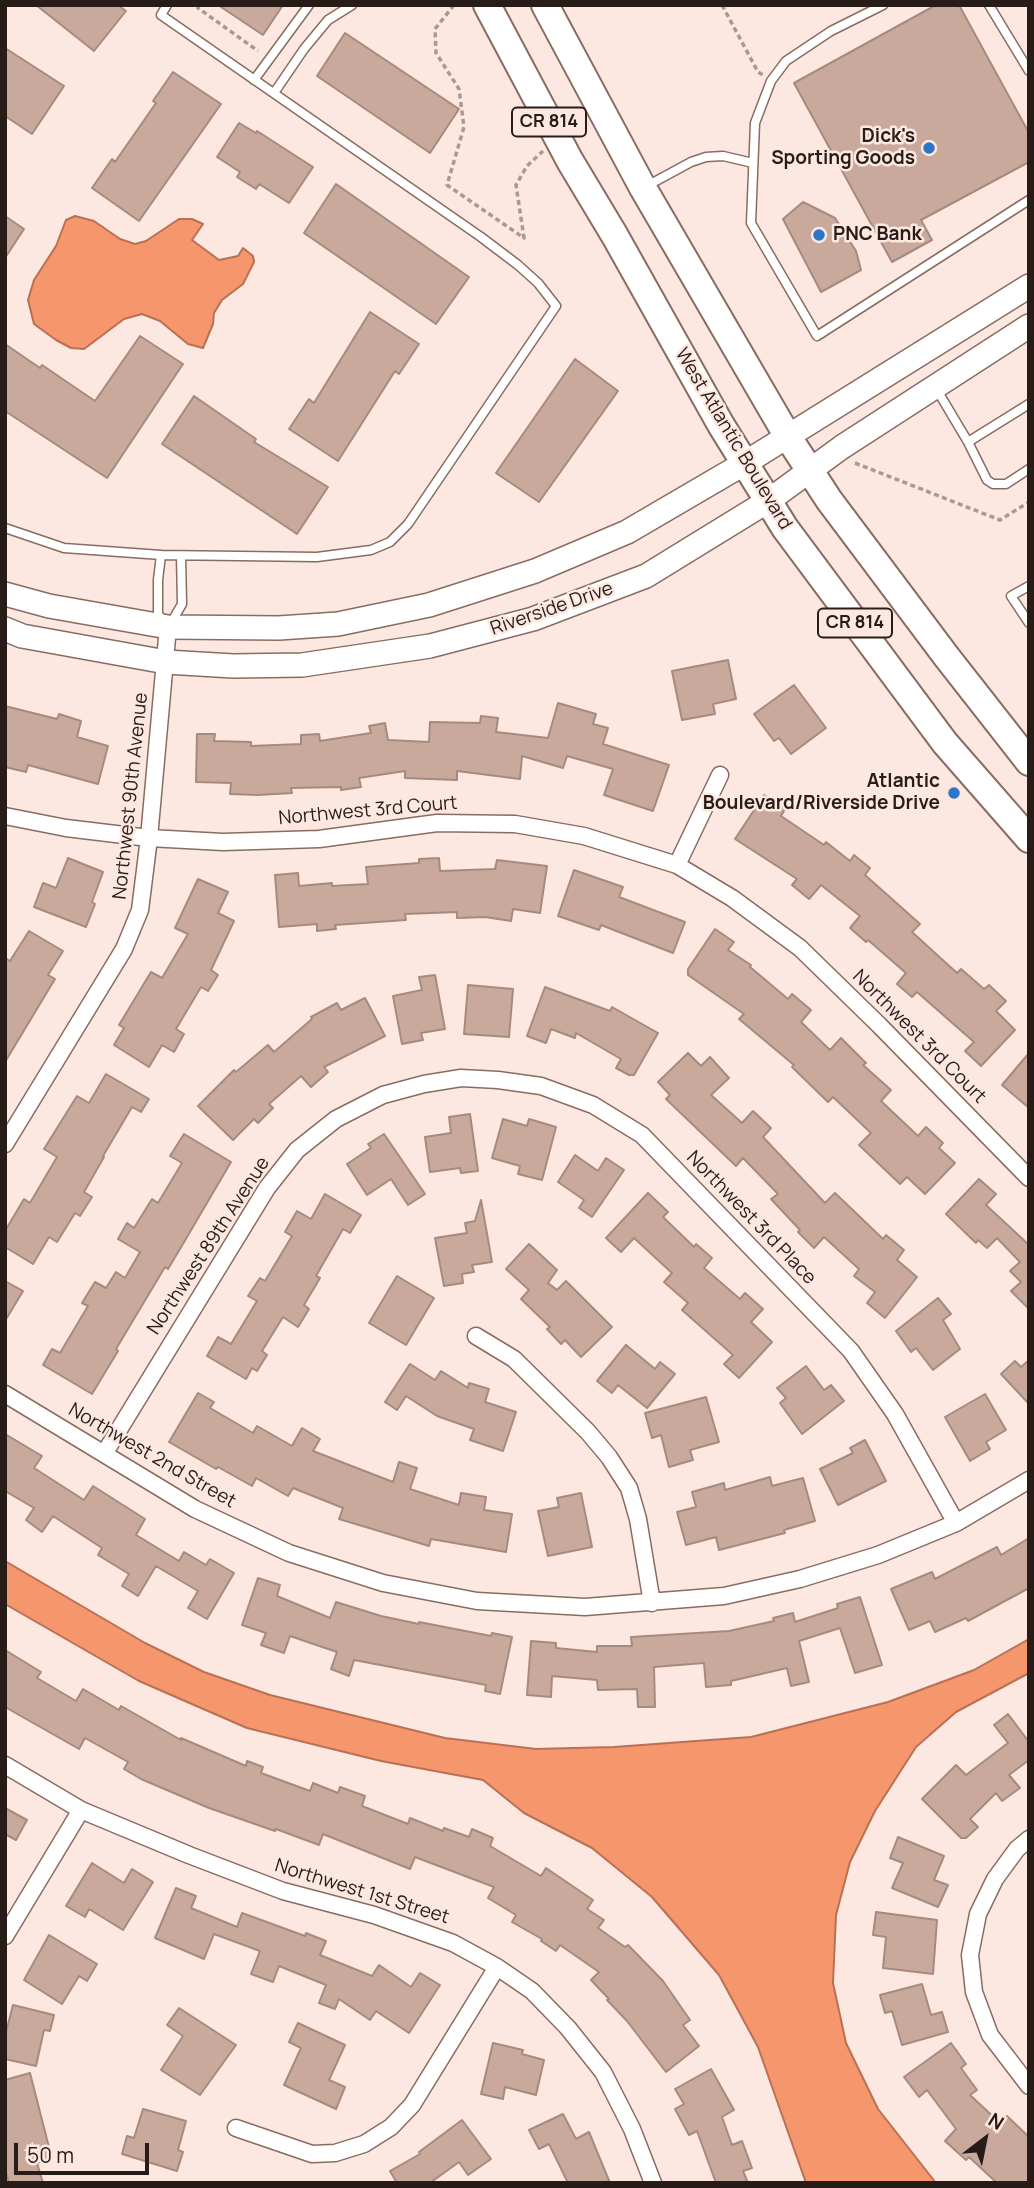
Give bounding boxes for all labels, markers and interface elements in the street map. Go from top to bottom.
road number: CR 814 [512,107,586,136]
place label: Dick's Sporting Goods [771,126,915,170]
marker: Dick's Sporting Goods [921,140,937,156]
place label: PNC Bank [833,224,922,246]
marker: PNC Bank [811,227,827,243]
street label: West Atlantic Boulevard [670,344,796,534]
street label: Riverside Drive [488,577,616,641]
road number: CR 814 [818,608,892,638]
street label: Northwest 90th Avenue [109,691,153,901]
place label: Atlantic Boulevard/Riverside Drive [703,771,940,815]
marker: Atlantic Boulevard/Riverside Drive [946,785,962,801]
street label: Northwest 3rd Court [278,792,458,830]
street label: Northwest 3rd Court [847,965,991,1109]
street label: Northwest 3rd Place [681,1147,821,1289]
street label: Northwest 89th Avenue [143,1153,275,1339]
street label: Northwest 2nd Street [64,1399,240,1513]
street label: Northwest 1st Street [272,1855,452,1929]
north arrow [950,2104,1020,2174]
text: N [983,2107,1009,2136]
scale bar [18,2128,152,2172]
text: 50 m [27,2141,74,2169]

